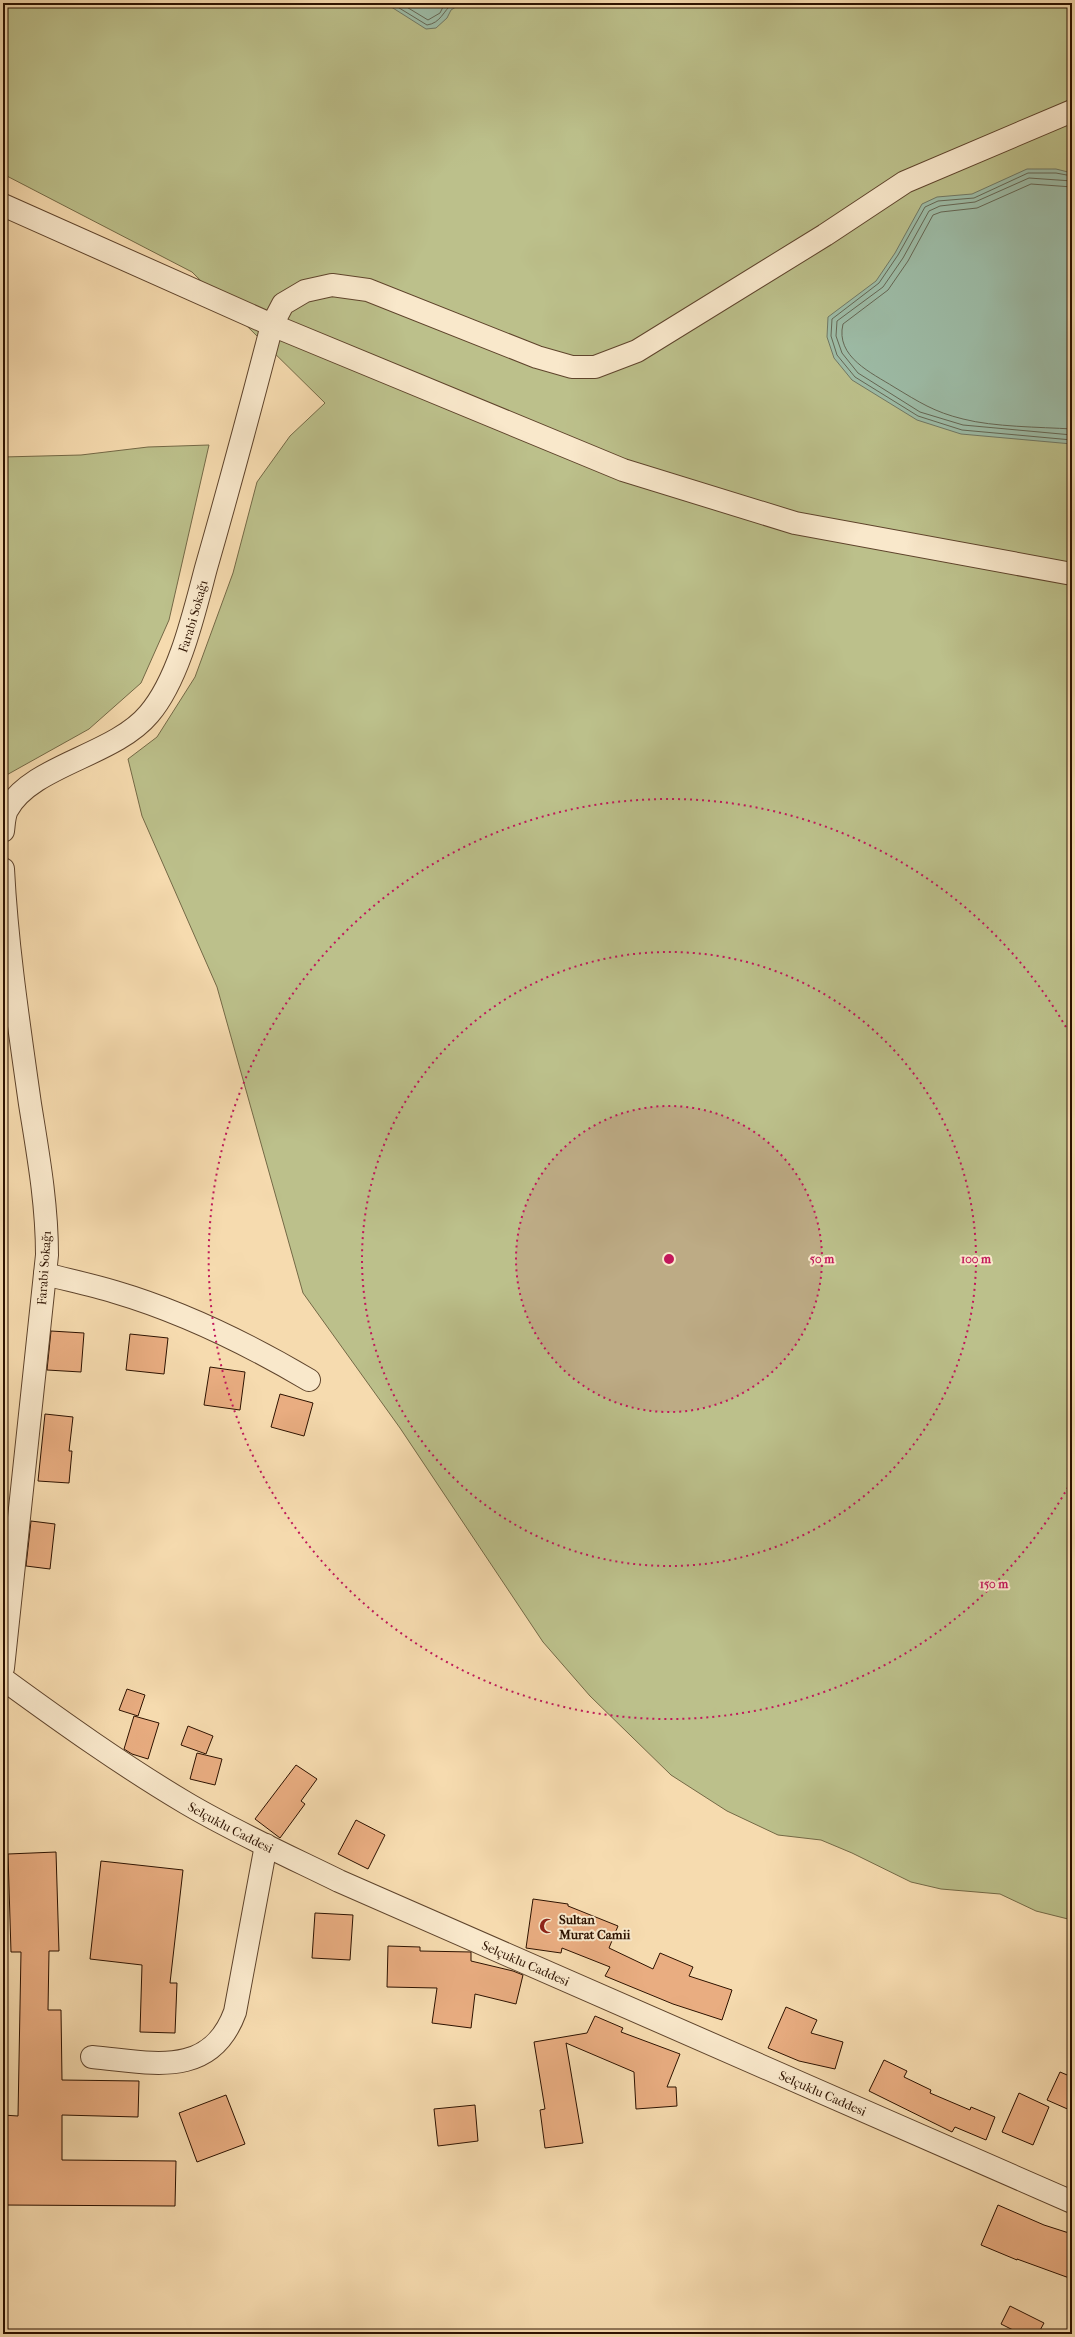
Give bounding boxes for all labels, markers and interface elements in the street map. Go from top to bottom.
street label: Farabi Sokağı [175,578,210,654]
street label: Farabi Sokağı [34,1230,54,1306]
centre of rings [662,1252,676,1266]
text: 50 m [810,1252,835,1266]
text: 100 m [961,1252,992,1266]
text: 150 m [980,1577,1009,1591]
street label: Selçuklu Caddesi [186,1798,276,1856]
place label: Sultan Murat Camii [558,1912,630,1942]
mosque icon: Sultan Murat Camii [538,1917,556,1935]
street label: Selçuklu Caddesi [480,1937,572,1989]
street label: Selçuklu Caddesi [777,2067,869,2119]

